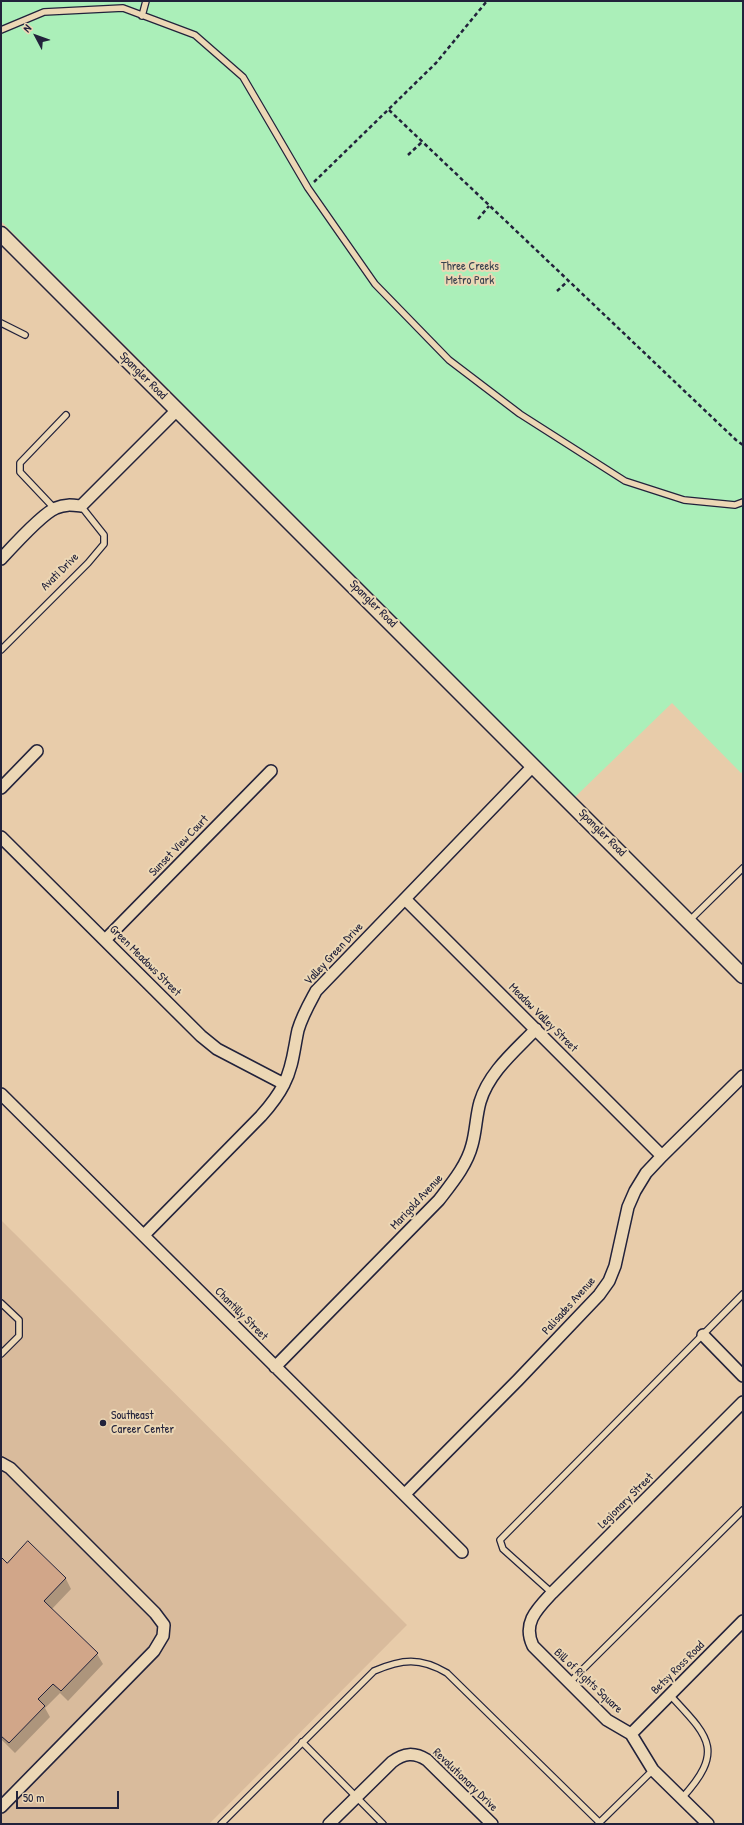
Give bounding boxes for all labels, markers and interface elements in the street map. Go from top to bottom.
north arrow [16,16,56,56]
text: N [20,21,34,35]
park label: Three Creeks Metro Park [441,260,499,288]
street label: Spangler Road [116,349,170,403]
street label: Avati Drive [38,550,82,594]
street label: Spangler Road [346,577,400,631]
street label: Spangler Road [575,806,629,860]
street label: Sunset View Court [146,812,212,880]
street label: Valley Green Drive [301,920,367,988]
street label: Green Meadows Street [106,922,184,1000]
street label: Meadow Valley Street [506,981,580,1055]
street label: Marigold Avenue [388,1171,446,1233]
street label: Palisades Avenue [539,1274,599,1338]
street label: Chantilly Street [211,1284,271,1344]
place label: Southeast Career Center [111,1409,174,1437]
marker: Southeast Career Center [98,1418,108,1428]
street label: Legionary Street [595,1470,657,1532]
street label: Betsy Ross Road [648,1638,708,1698]
street label: Bill of Rights Square [551,1646,625,1716]
street label: Revolutionary Drive [430,1745,500,1815]
scale bar [18,1783,121,1809]
text: 50 m [23,1789,44,1806]

